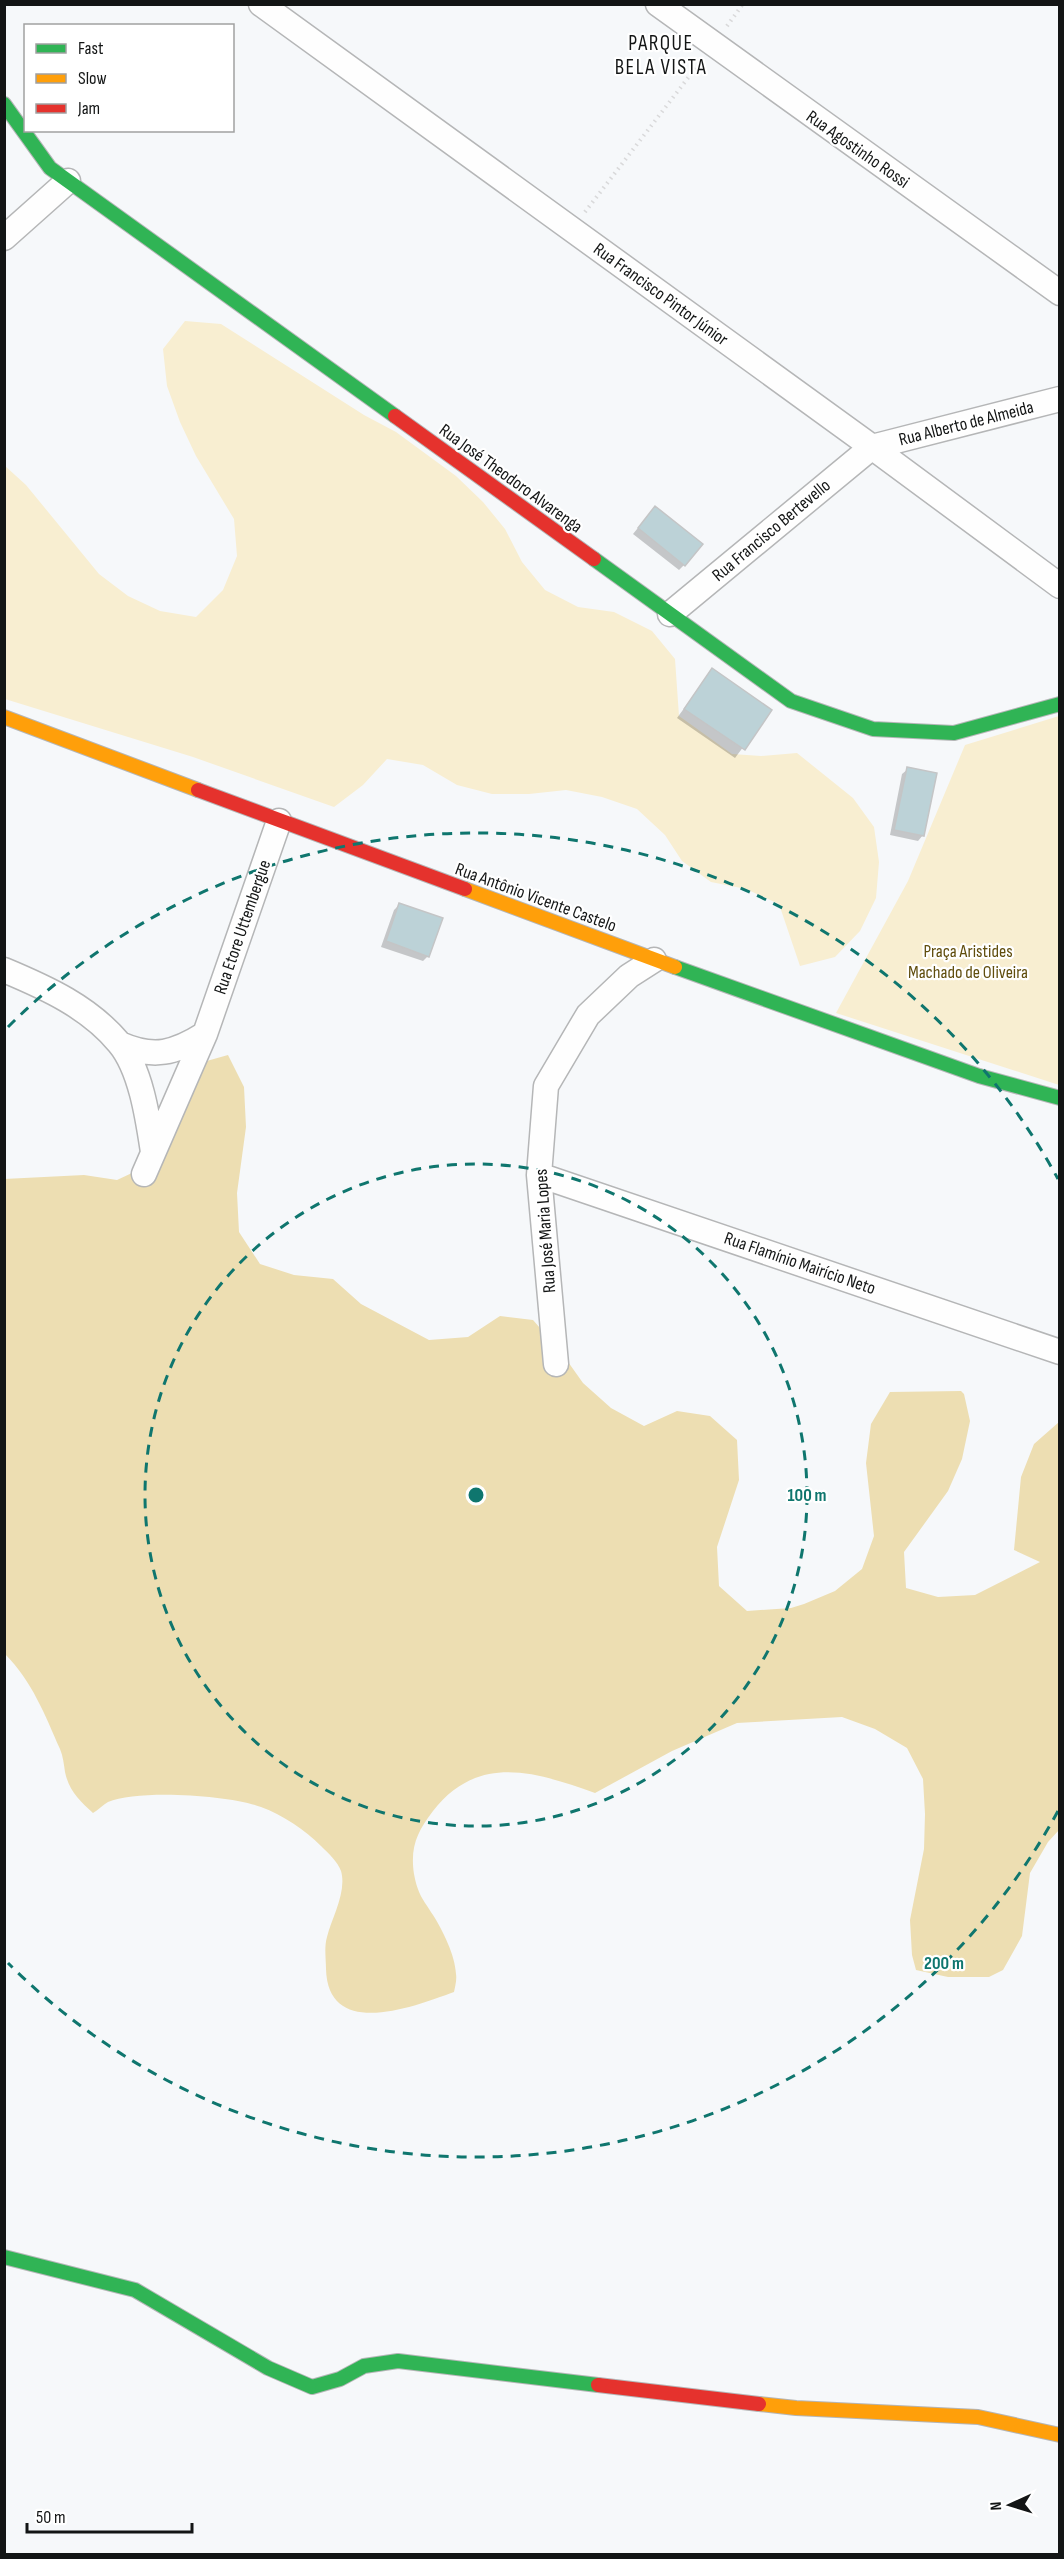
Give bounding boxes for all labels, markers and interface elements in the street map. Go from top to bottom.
legend [24,24,234,132]
district label: PARQUE BELA VISTA [615,31,707,80]
text: Fast [78,38,104,59]
text: Slow [78,68,107,89]
text: Jam [77,98,100,119]
street label: Rua Agostinho Rossi [802,106,913,193]
street label: Rua Francisco Pintor Júnior [589,239,732,350]
street label: Rua Alberto de Almeida [897,397,1036,450]
street label: Rua José Theodoro Alvarenga [435,419,586,537]
street label: Rua Francisco Bertevello [708,475,835,586]
street label: Rua Etore Uttembergue [210,857,275,997]
street label: Rua Antônio Vicente Castelo [452,859,619,936]
park label: Praça Aristides Machado de Oliveira [908,941,1028,983]
street label: Rua José Maria Lopes [531,1168,560,1294]
street label: Rua Flamínio Mairício Neto [721,1228,878,1299]
centre of rings [466,1485,486,1505]
text: 100 m [788,1485,827,1506]
text: 200 m [924,1953,964,1974]
north arrow [980,2475,1040,2535]
scale bar [27,2496,192,2534]
text: N [987,2501,1006,2511]
text: 50 m [36,2507,66,2528]

